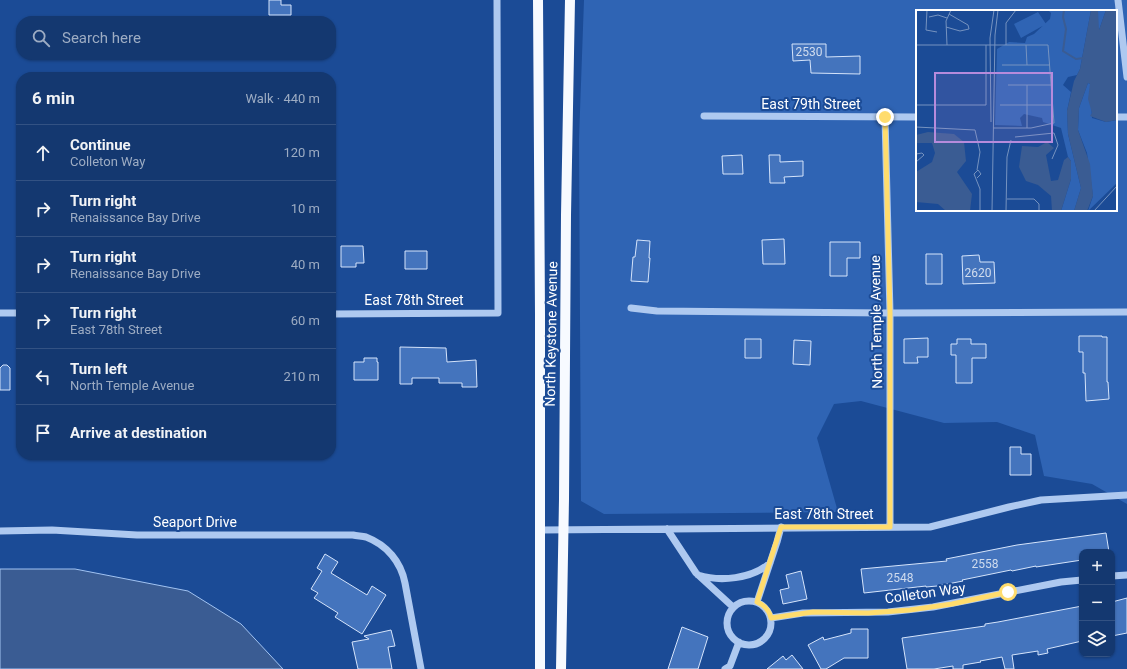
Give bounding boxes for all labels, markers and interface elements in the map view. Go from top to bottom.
inset map [916,10,1117,211]
search box [16,16,336,60]
icon: search [30,27,52,49]
text: Search here [62,29,141,47]
house number: 2530 [796,45,823,59]
text: 6 min [32,88,75,108]
text: Walk · 440 m [245,91,320,106]
street label: East 79th Street [761,96,861,112]
route end [876,108,894,126]
text: Continue [70,136,131,154]
icon: ahead [32,142,54,164]
text: 120 m [283,145,320,160]
text: Colleton Way [70,154,146,169]
text: Turn right [70,192,136,210]
icon: right [32,198,54,220]
text: 10 m [291,201,320,216]
text: Renaissance Bay Drive [70,210,201,225]
text: Turn right [70,248,136,266]
icon: right [32,254,54,276]
street label: North Temple Avenue [867,255,885,389]
text: 40 m [291,257,320,272]
street label: North Keystone Avenue [542,261,560,407]
text: Renaissance Bay Drive [70,266,201,281]
house number: 2620 [965,266,992,280]
street label: East 78th Street [364,292,464,308]
text: Turn right [70,304,136,322]
icon: right [32,310,54,332]
text: 60 m [291,313,320,328]
text: East 78th Street [70,322,162,337]
text: Turn left [70,360,127,378]
icon: left [32,366,54,388]
text: 210 m [283,369,320,384]
text: North Temple Avenue [70,378,194,393]
icon: arrive [32,422,54,444]
text: Arrive at destination [70,424,207,442]
street label: East 78th Street [774,506,874,522]
street label: Seaport Drive [153,514,237,530]
map controls [1079,549,1115,657]
button: + [1079,549,1115,585]
house number: 2558 [972,557,999,571]
house number: 2548 [887,571,914,585]
street label: Colleton Way [884,579,967,607]
route start [999,583,1017,601]
button: − [1079,585,1115,621]
button: layers [1079,621,1115,657]

